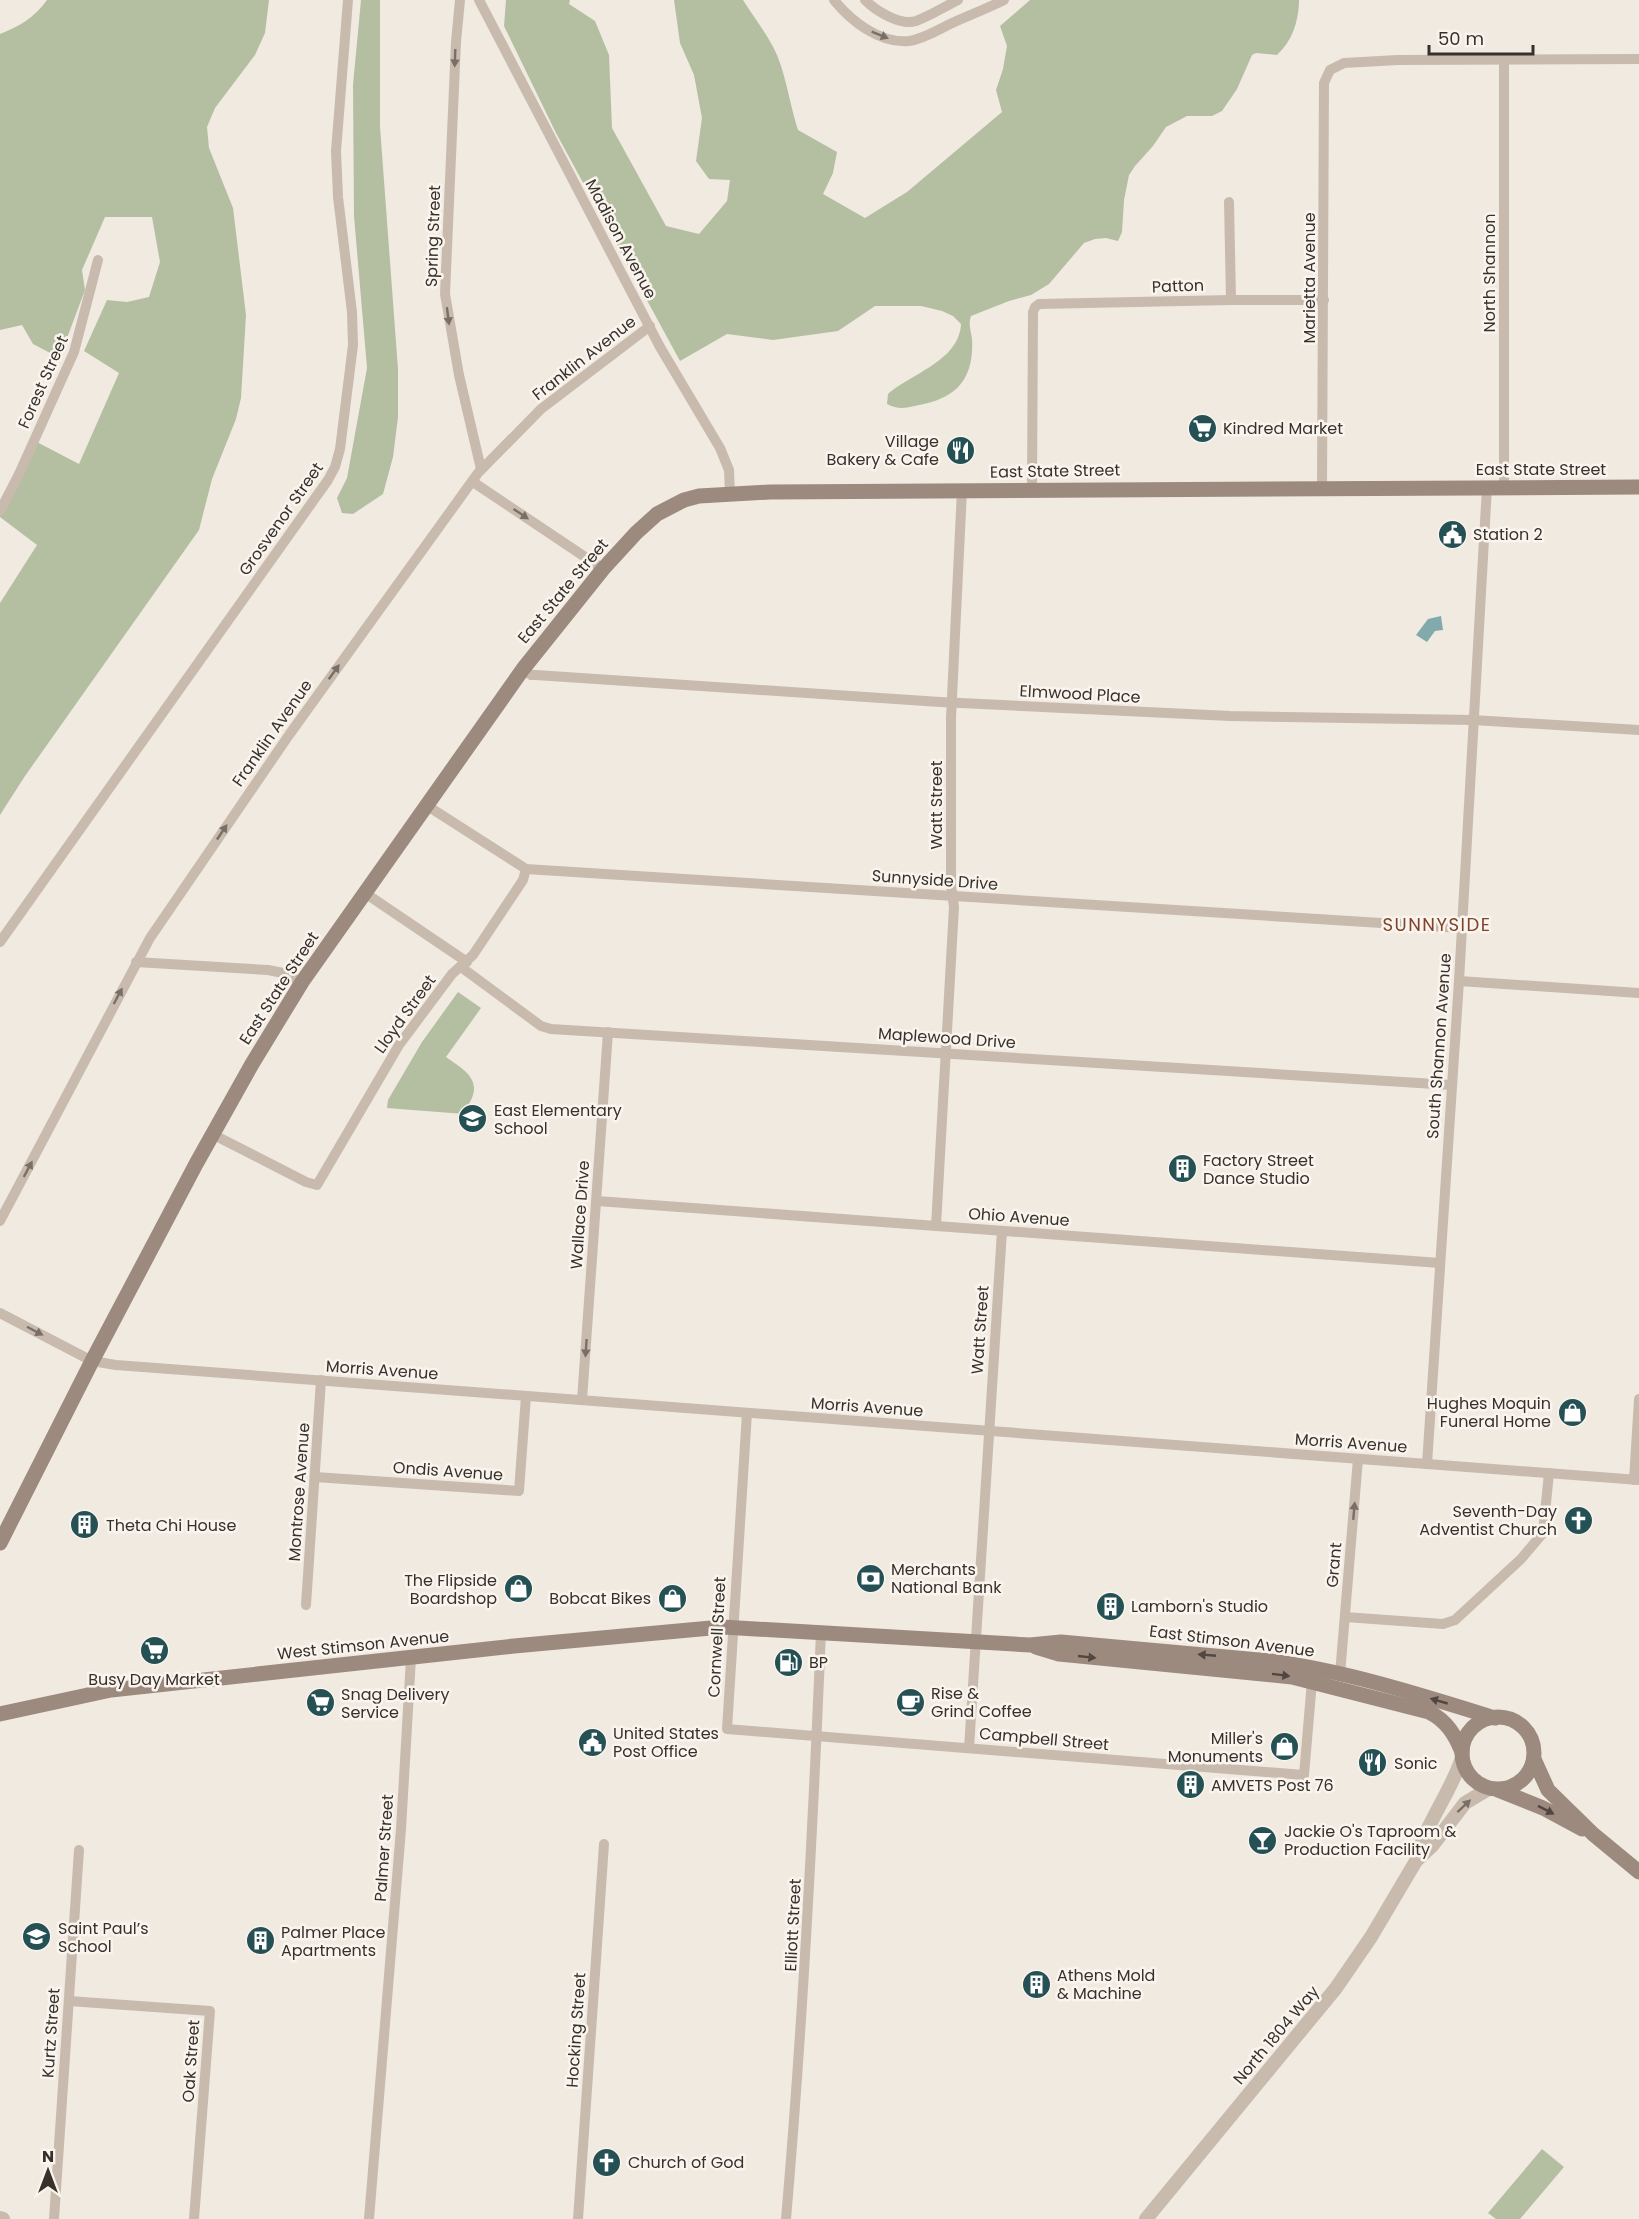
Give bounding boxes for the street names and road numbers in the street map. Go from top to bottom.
street label: Madison Avenue [580,175,662,303]
street label: Spring Street [420,184,446,288]
street label: Marietta Avenue [1298,212,1321,344]
street label: North Shannon [1478,213,1501,333]
street label: Patton [1152,274,1204,298]
street label: Franklin Avenue [527,310,641,406]
street label: Forest Street [12,332,74,432]
street label: Grosvenor Street [233,458,329,580]
street label: East State Street [990,458,1121,484]
street label: East State Street [1476,458,1606,481]
street label: East State Street [512,534,614,648]
street label: Franklin Avenue [227,675,318,791]
street label: Elmwood Place [1019,679,1141,709]
street label: Watt Street [925,760,948,850]
street label: Sunnyside Drive [871,864,999,896]
street label: East State Street [234,927,324,1049]
street label: South Shannon Avenue [1421,952,1457,1140]
street label: Lloyd Street [369,970,441,1058]
street label: Maplewood Drive [877,1022,1017,1054]
street label: Wallace Drive [565,1160,595,1270]
street label: Ohio Avenue [968,1202,1070,1232]
street label: Watt Street [965,1285,995,1375]
street label: Morris Avenue [325,1355,439,1385]
street label: Morris Avenue [810,1392,924,1422]
street label: Montrose Avenue [283,1422,315,1562]
street label: Morris Avenue [1294,1428,1408,1458]
street label: Ondis Avenue [392,1456,504,1486]
street label: Grant [1321,1541,1347,1589]
street label: Cornwell Street [702,1576,732,1698]
street label: East Stimson Avenue [1148,1619,1316,1663]
street label: West Stimson Avenue [276,1625,450,1665]
street label: Campbell Street [978,1722,1110,1756]
street label: Palmer Street [369,1793,399,1902]
street label: Elliott Street [779,1878,807,1972]
street label: Hocking Street [561,1971,592,2088]
street label: North 1804 Way [1228,1981,1324,2089]
street label: Kurtz Street [36,1987,66,2079]
street label: Oak Street [177,2019,205,2103]

